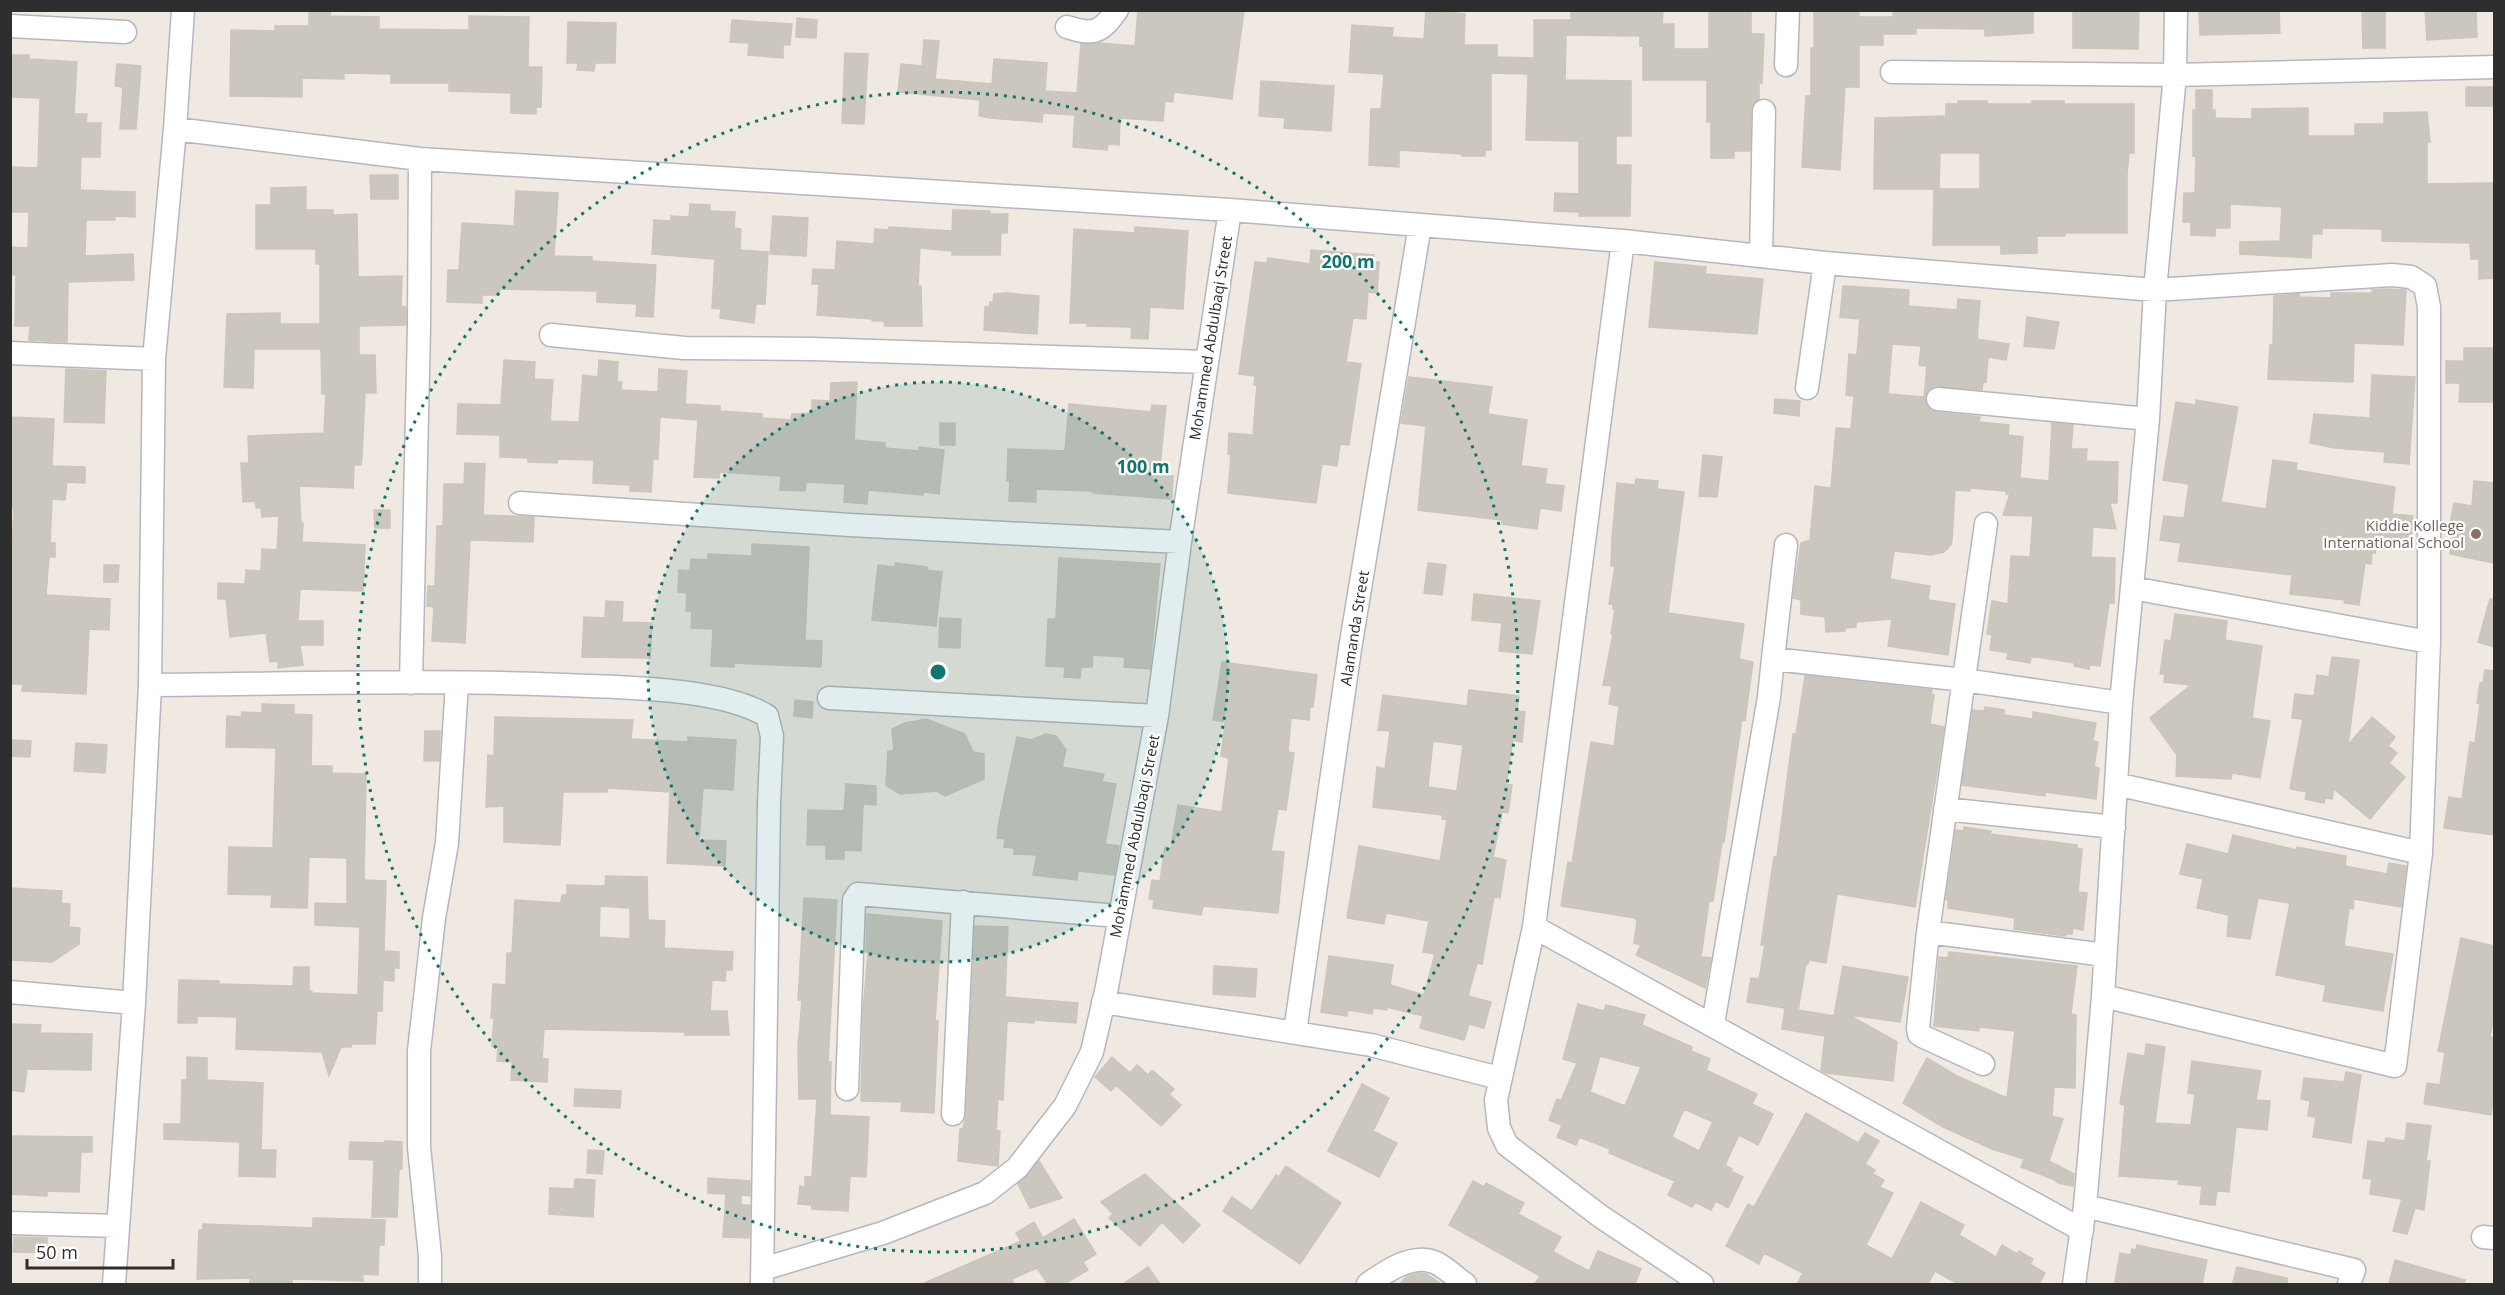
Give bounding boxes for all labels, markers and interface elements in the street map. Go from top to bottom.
street label: Mohammed Abdulbaqi Street [1184,234,1236,442]
text: 200 m [1321,249,1375,273]
text: 100 m [1116,454,1170,478]
place label: Kiddie Kollege International School [2323,515,2464,552]
marker: Kiddie Kollege International School [2469,527,2483,541]
street label: Alamanda Street [1335,569,1373,687]
centre of rings [928,662,948,682]
street label: Mohammed Abdulbaqi Street [1104,733,1164,939]
scale bar [27,1232,172,1270]
text: 50 m [36,1240,78,1264]

